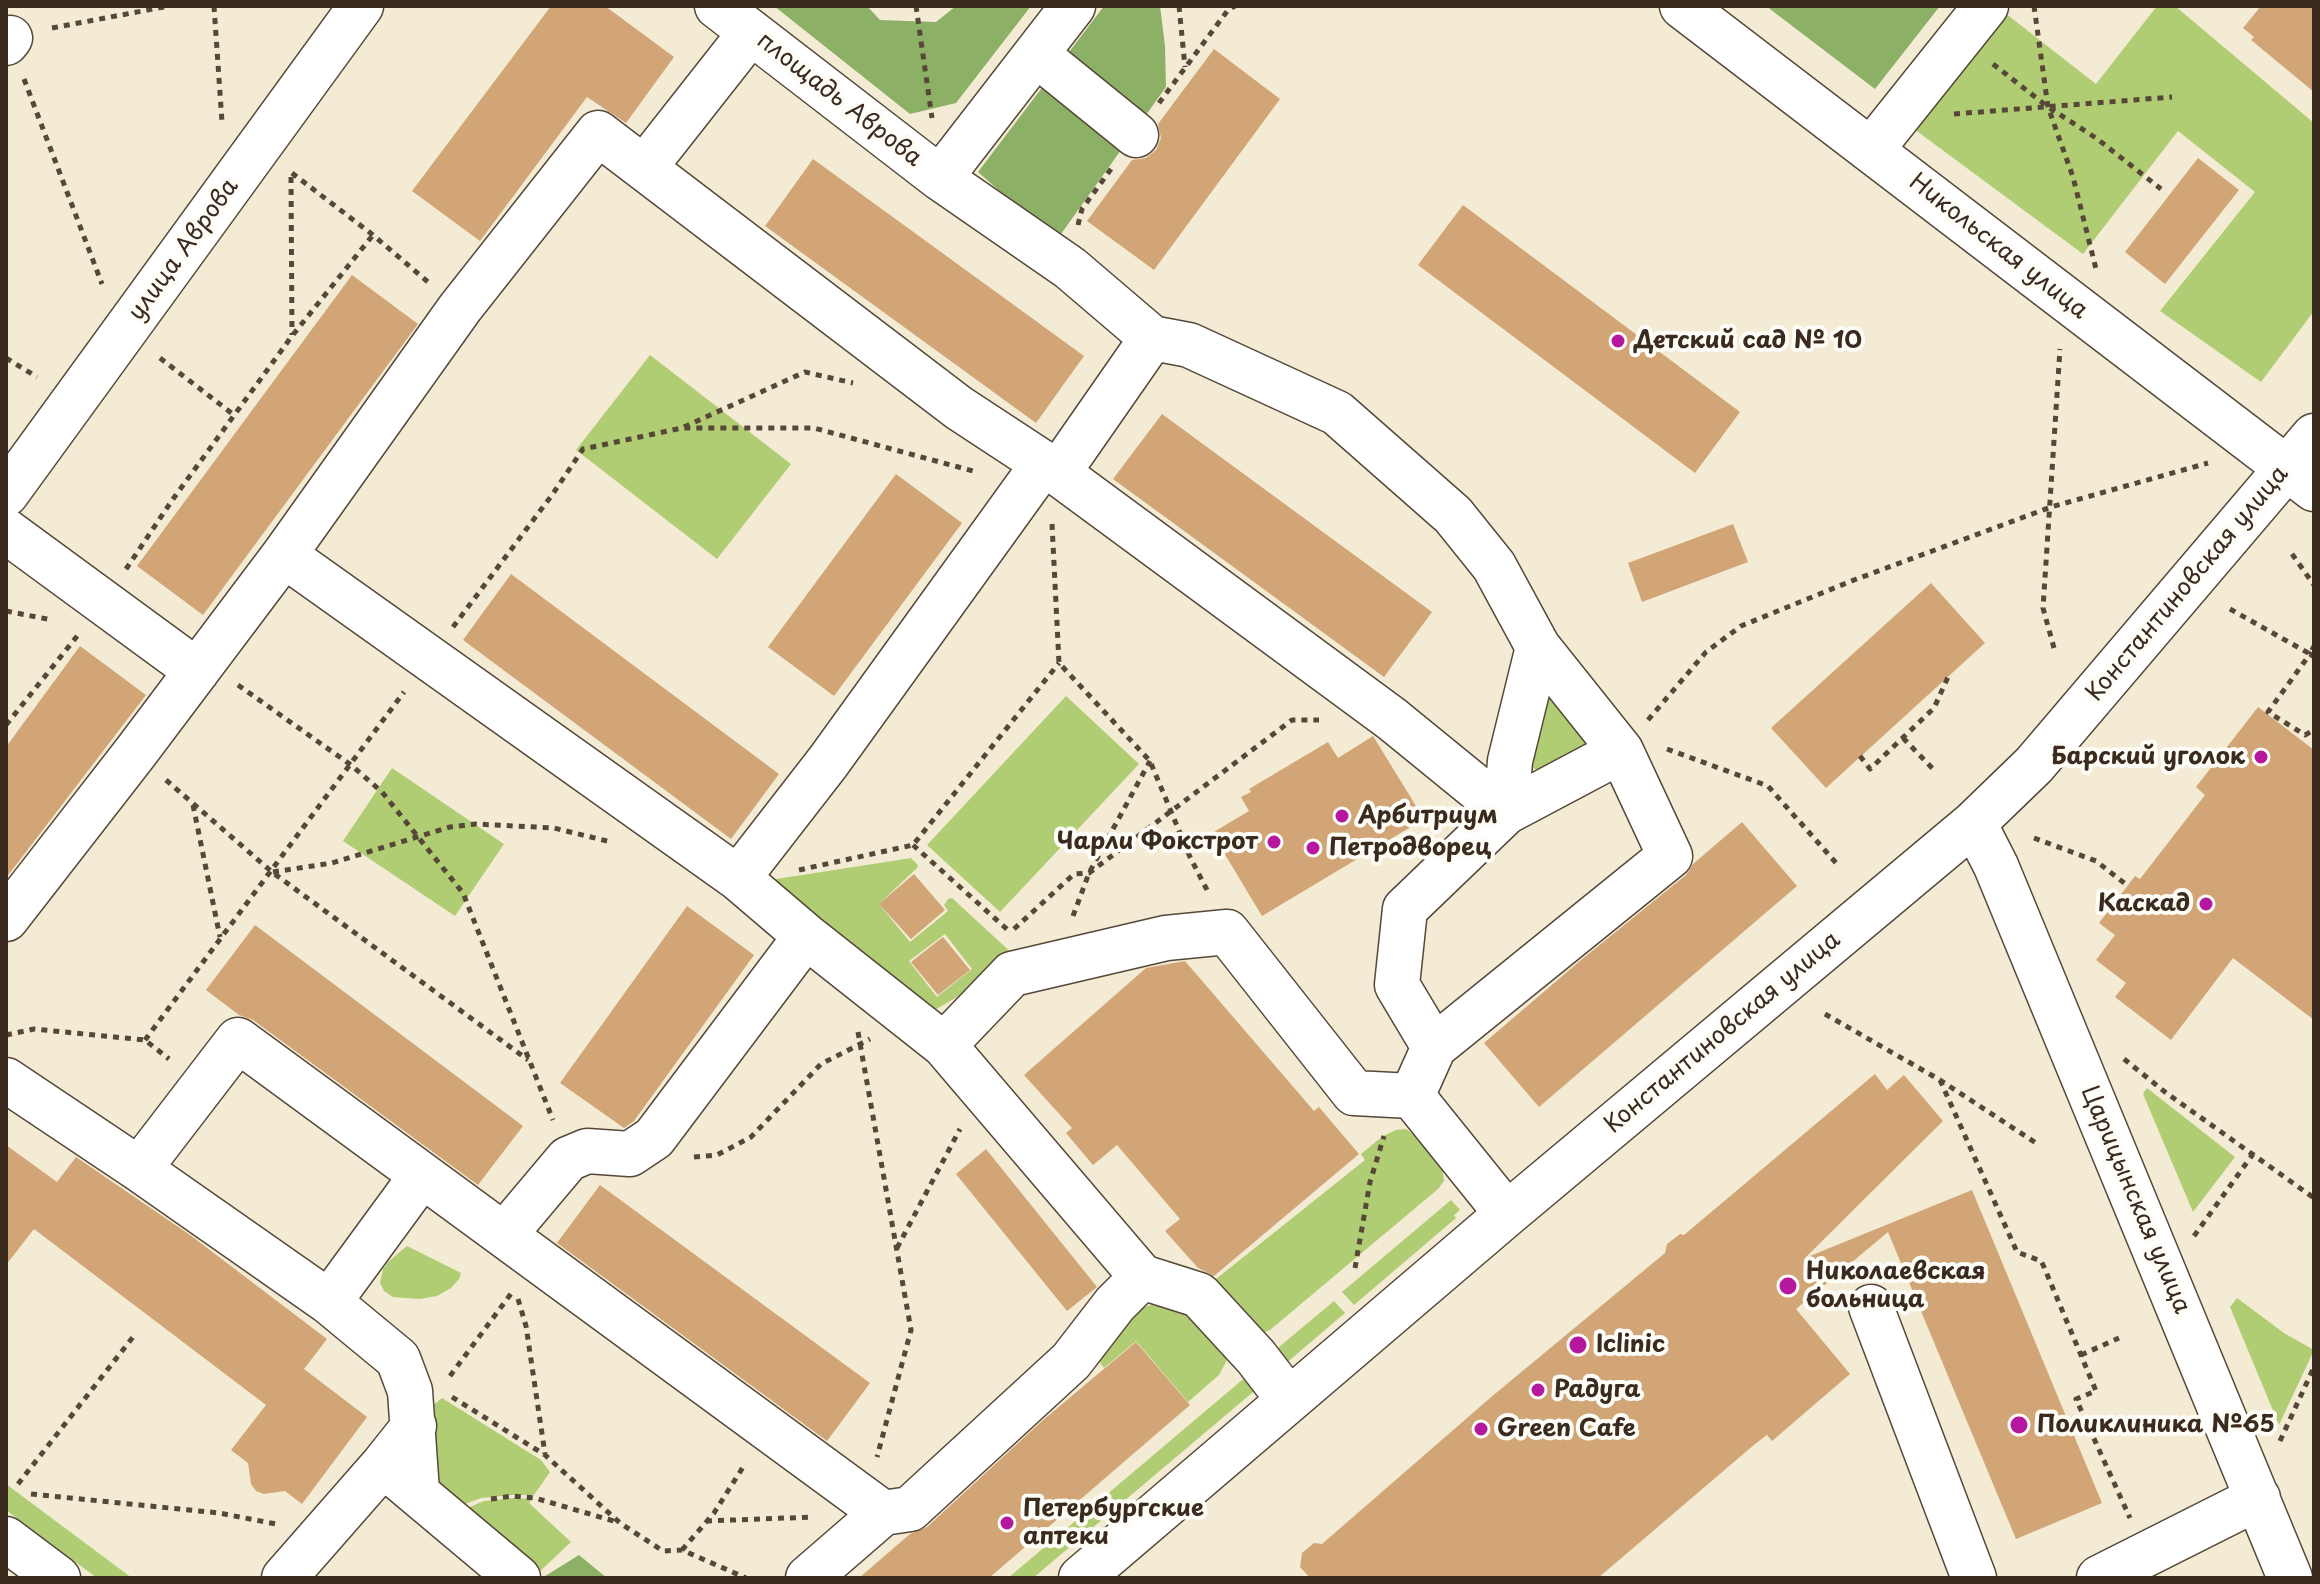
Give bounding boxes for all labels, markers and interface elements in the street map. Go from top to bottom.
street label: площадь Аврова [751,27,927,173]
street label: Никольская улица [1903,168,2093,326]
street label: улица Аврова [123,173,245,327]
place label: Детский сад № 10 [1634,327,1862,355]
marker: Детский сад № 10 [1609,332,1627,350]
street label: Константиновская улица [2081,460,2295,708]
place label: Барский уголок [2051,743,2245,771]
marker: Барский уголок [2252,748,2270,766]
place label: Арбитриум [1358,802,1498,830]
marker: Арбитриум [1333,807,1351,825]
place label: Чарли Фокстрот [1056,828,1258,856]
marker: Чарли Фокстрот [1265,833,1283,851]
place label: Петродворец [1329,834,1491,862]
marker: Петродворец [1304,839,1322,857]
place label: Каскад [2097,890,2190,918]
marker: Каскад [2197,895,2215,913]
street label: Константиновская улица [1599,926,1847,1140]
street label: Царицынская улица [2074,1082,2196,1318]
place label: Николаевская больница [1806,1258,1986,1314]
marker: Николаевская больница [1777,1275,1799,1297]
place label: Iclinic [1596,1331,1665,1359]
marker: Iclinic [1567,1334,1589,1356]
place label: Радуга [1554,1376,1641,1404]
marker: Радуга [1529,1381,1547,1399]
place label: Поликлиника №65 [2037,1411,2275,1439]
marker: Поликлиника №65 [2008,1414,2030,1436]
place label: Green Cafe [1497,1415,1636,1443]
marker: Green Cafe [1472,1420,1490,1438]
place label: Петербургские аптеки [1023,1495,1204,1551]
marker: Петербургские аптеки [998,1514,1016,1532]

